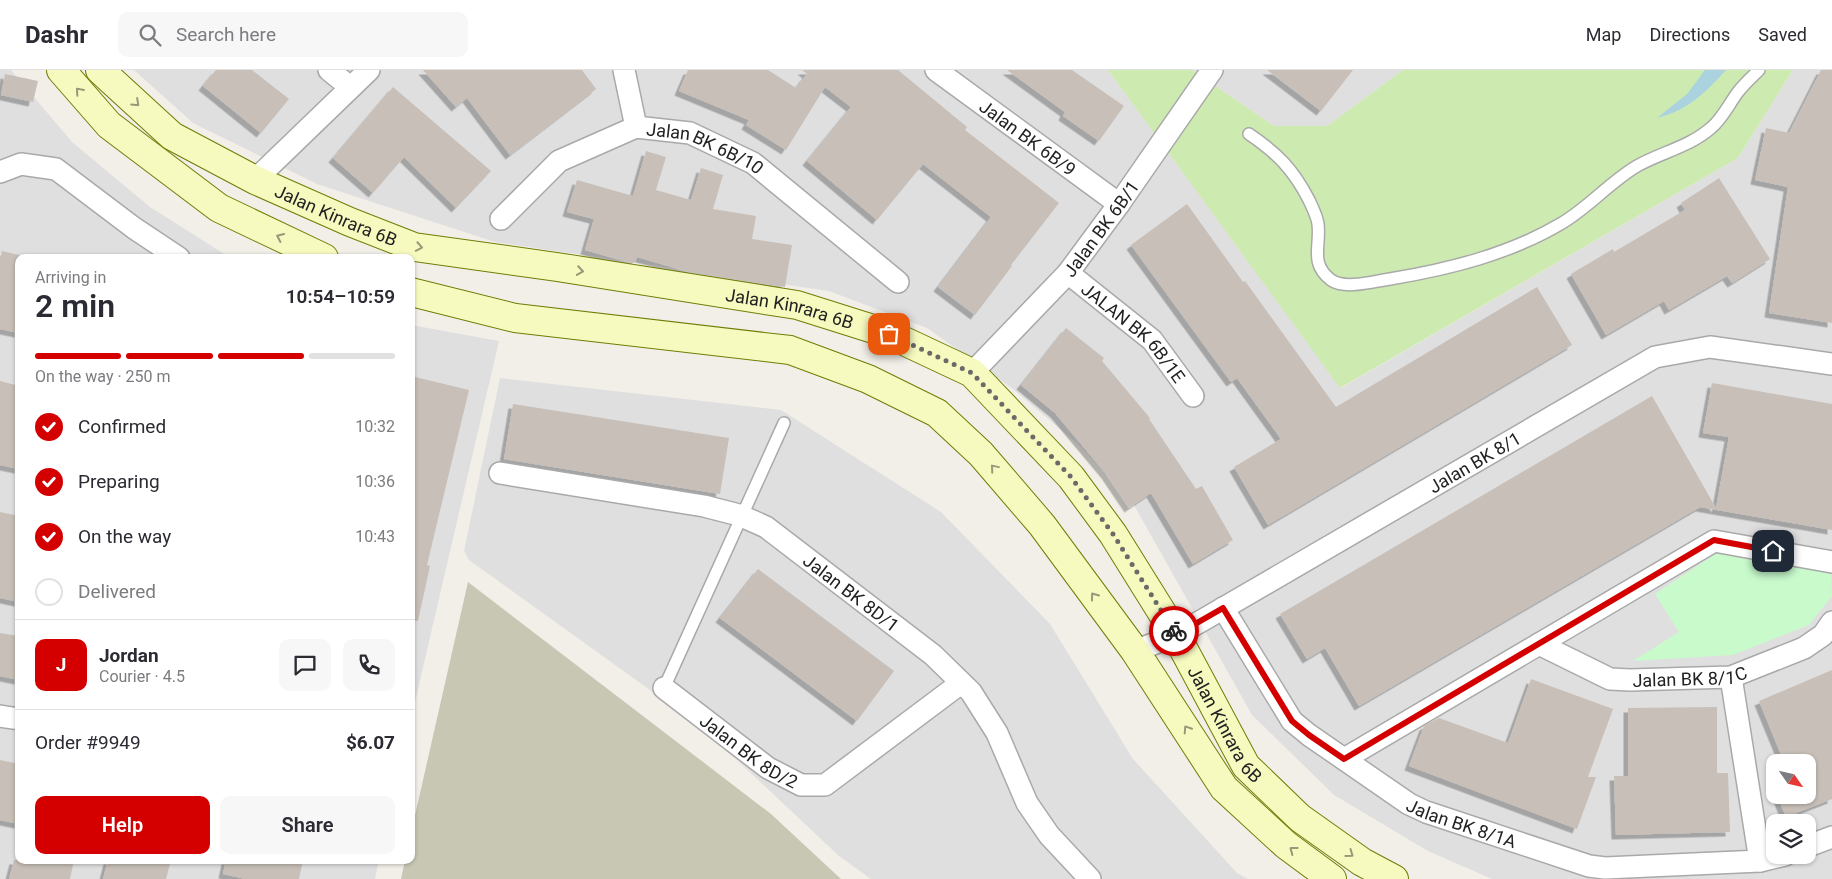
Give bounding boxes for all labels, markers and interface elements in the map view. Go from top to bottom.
search box [118,12,468,57]
text: Dashr [25,21,88,49]
icon: search [136,21,164,49]
text: Search here [176,23,276,46]
text: Map [1586,24,1621,45]
text: Directions [1649,24,1730,45]
text: Saved [1758,24,1807,45]
one-way arrow [76,88,85,97]
street label: Jalan BK 6B/9 [976,95,1080,180]
one-way arrow [131,97,140,106]
street label: Jalan BK 6B/10 [645,118,768,178]
street label: Jalan BK 6B/1 [1059,176,1143,281]
street label: Jalan Kinrara 6B [272,180,400,250]
one-way arrow [276,232,285,243]
one-way arrow [415,241,423,252]
one-way arrow [575,265,584,275]
text: Arriving in [35,268,106,287]
street label: JALAN BK 6B/1E [1078,278,1190,386]
street label: Jalan Kinrara 6B [724,283,856,333]
text: 10:54–10:59 [286,285,395,308]
text: 2 min [35,287,115,325]
pin [868,313,910,355]
icon: bag [875,320,903,348]
text: On the way · 250 m [35,367,171,386]
icon: check [35,413,63,441]
text: Confirmed [78,415,166,438]
text: 10:32 [355,417,395,436]
street label: Jalan BK 8/1 [1425,427,1524,497]
one-way arrow [991,465,999,474]
icon: check [35,468,63,496]
text: Preparing [78,470,160,493]
text: 10:36 [355,472,395,491]
icon: check [35,523,63,551]
text: On the way [78,525,171,548]
text: 10:43 [355,527,395,546]
pin [1752,530,1794,572]
icon: home [1759,537,1787,565]
street label: Jalan BK 8D/1 [799,549,903,636]
text: Delivered [78,580,156,603]
one-way arrow [1092,593,1100,602]
courier [1149,606,1199,656]
icon: bike [1160,617,1188,645]
button: chat [279,639,331,691]
button: phone [343,639,395,691]
text: Jordan [99,644,159,667]
text: J [56,653,66,676]
street label: Jalan BK 8/1C [1632,661,1750,690]
street label: Jalan Kinrara 6B [1184,662,1267,787]
text: Courier · 4.5 [99,667,185,686]
street label: Jalan BK 8D/2 [696,709,801,792]
one-way arrow [1183,726,1193,735]
text: Order #9949 [35,731,141,754]
text: $6.07 [346,731,395,754]
north arrow [1766,754,1816,804]
map controls [1766,754,1816,864]
street label: Jalan BK 8/1A [1403,794,1519,852]
button: Help [35,796,210,854]
button: Share [220,796,395,854]
button: layers [1766,814,1816,864]
one-way arrow [1289,847,1299,856]
one-way arrow [1344,848,1354,857]

